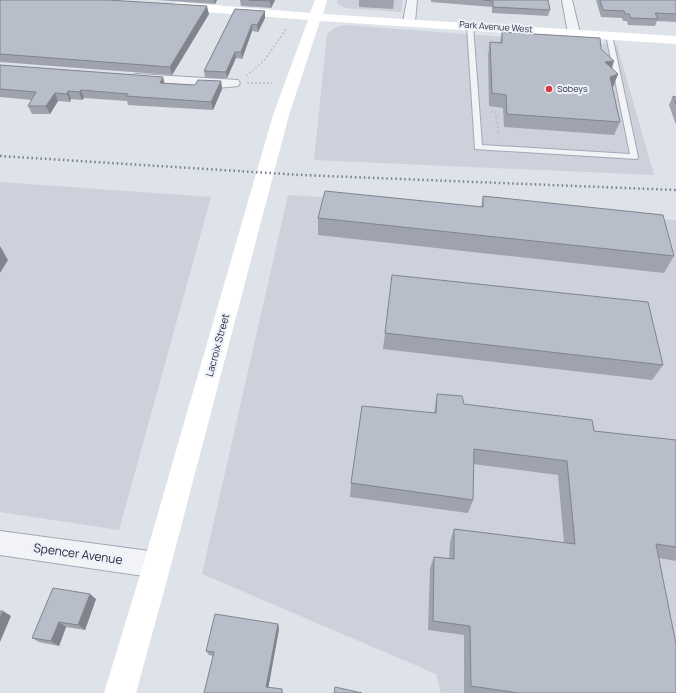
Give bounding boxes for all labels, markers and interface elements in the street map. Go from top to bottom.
street label: Park Avenue West [459,17,534,36]
place label: Sobeys [557,82,588,95]
marker: Sobeys [544,84,554,94]
street label: Lacroix Street [202,312,232,378]
street label: Spencer Avenue [32,539,124,568]

